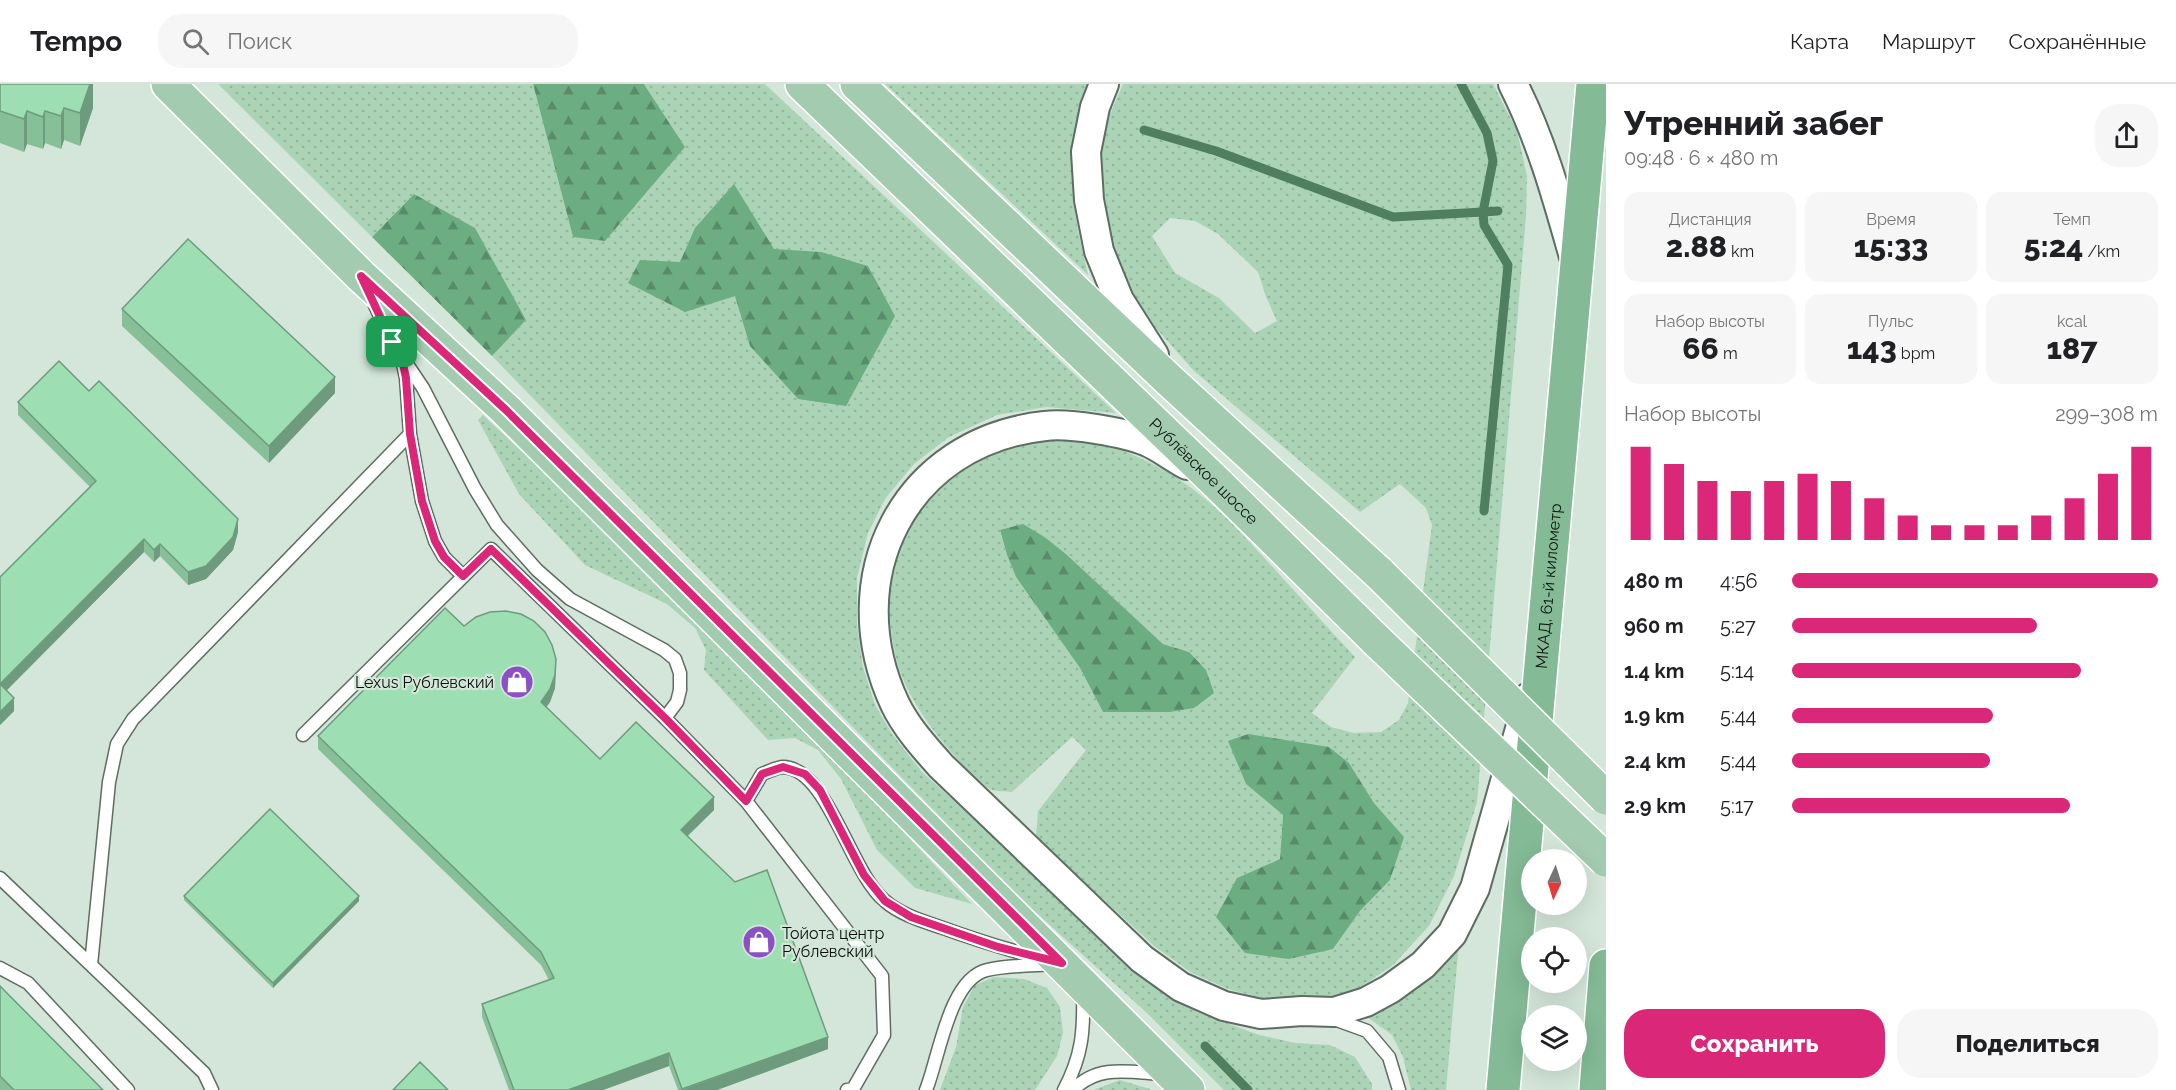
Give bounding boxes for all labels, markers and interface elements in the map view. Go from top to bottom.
search box [158,14,578,68]
text: Tempo [30,25,122,58]
icon: search [179,25,212,58]
text: Поиск [227,28,293,54]
text: Карта [1790,29,1849,54]
text: Маршрут [1882,29,1975,54]
text: Сохранённые [2008,29,2146,54]
text: Утренний забег [1624,104,1883,143]
button: share [2095,104,2158,167]
text: 09:48 · 6 × 480 m [1624,146,1778,170]
text: Дистанция [1669,210,1751,229]
text: Время [1866,210,1916,229]
text: Темп [2053,210,2091,229]
text: 2.88 [1666,229,1727,264]
text: 15:33 [1854,229,1928,264]
text: 5:24 [2024,229,2083,264]
text: km [1727,242,1754,261]
text: /km [2083,242,2120,261]
text: Набор высоты [1655,312,1765,331]
text: Пульс [1868,312,1914,331]
text: kcal [2057,312,2087,331]
pin [366,316,417,367]
icon: arrive [375,325,408,358]
text: 66 [1682,331,1719,366]
text: 143 [1847,331,1897,366]
text: 187 [2046,331,2098,366]
text: m [1719,344,1738,363]
text: bpm [1897,344,1935,363]
text: Набор высоты [1624,402,1761,426]
text: 299–308 m [2055,402,2158,426]
street label: Рублёвское шоссе [1146,414,1262,528]
street label: МКАД, 61-й километр [1531,502,1565,670]
text: 480 m [1624,569,1683,593]
text: 4:56 [1720,569,1758,593]
text: 960 m [1624,614,1684,638]
text: 5:27 [1720,614,1756,638]
text: 1.4 km [1624,659,1684,683]
text: 5:14 [1720,659,1754,683]
shop icon: Lexus Рублевский [499,664,535,700]
place label: Lexus Рублевский [355,673,494,692]
text: 1.9 km [1624,704,1685,728]
text: 5:44 [1720,704,1757,728]
text: 2.4 km [1624,749,1686,773]
text: 5:44 [1720,749,1757,773]
text: 2.9 km [1624,794,1686,818]
text: 5:17 [1720,794,1754,818]
north arrow [1521,849,1587,915]
map controls [1521,849,1587,1071]
shop icon: Тойота центр Рублевский [741,924,777,960]
place label: Тойота центр Рублевский [782,924,885,961]
button: locate [1521,927,1587,993]
button: layers [1521,1005,1587,1071]
button: Сохранить [1624,1009,1885,1078]
button: Поделиться [1897,1009,2158,1078]

